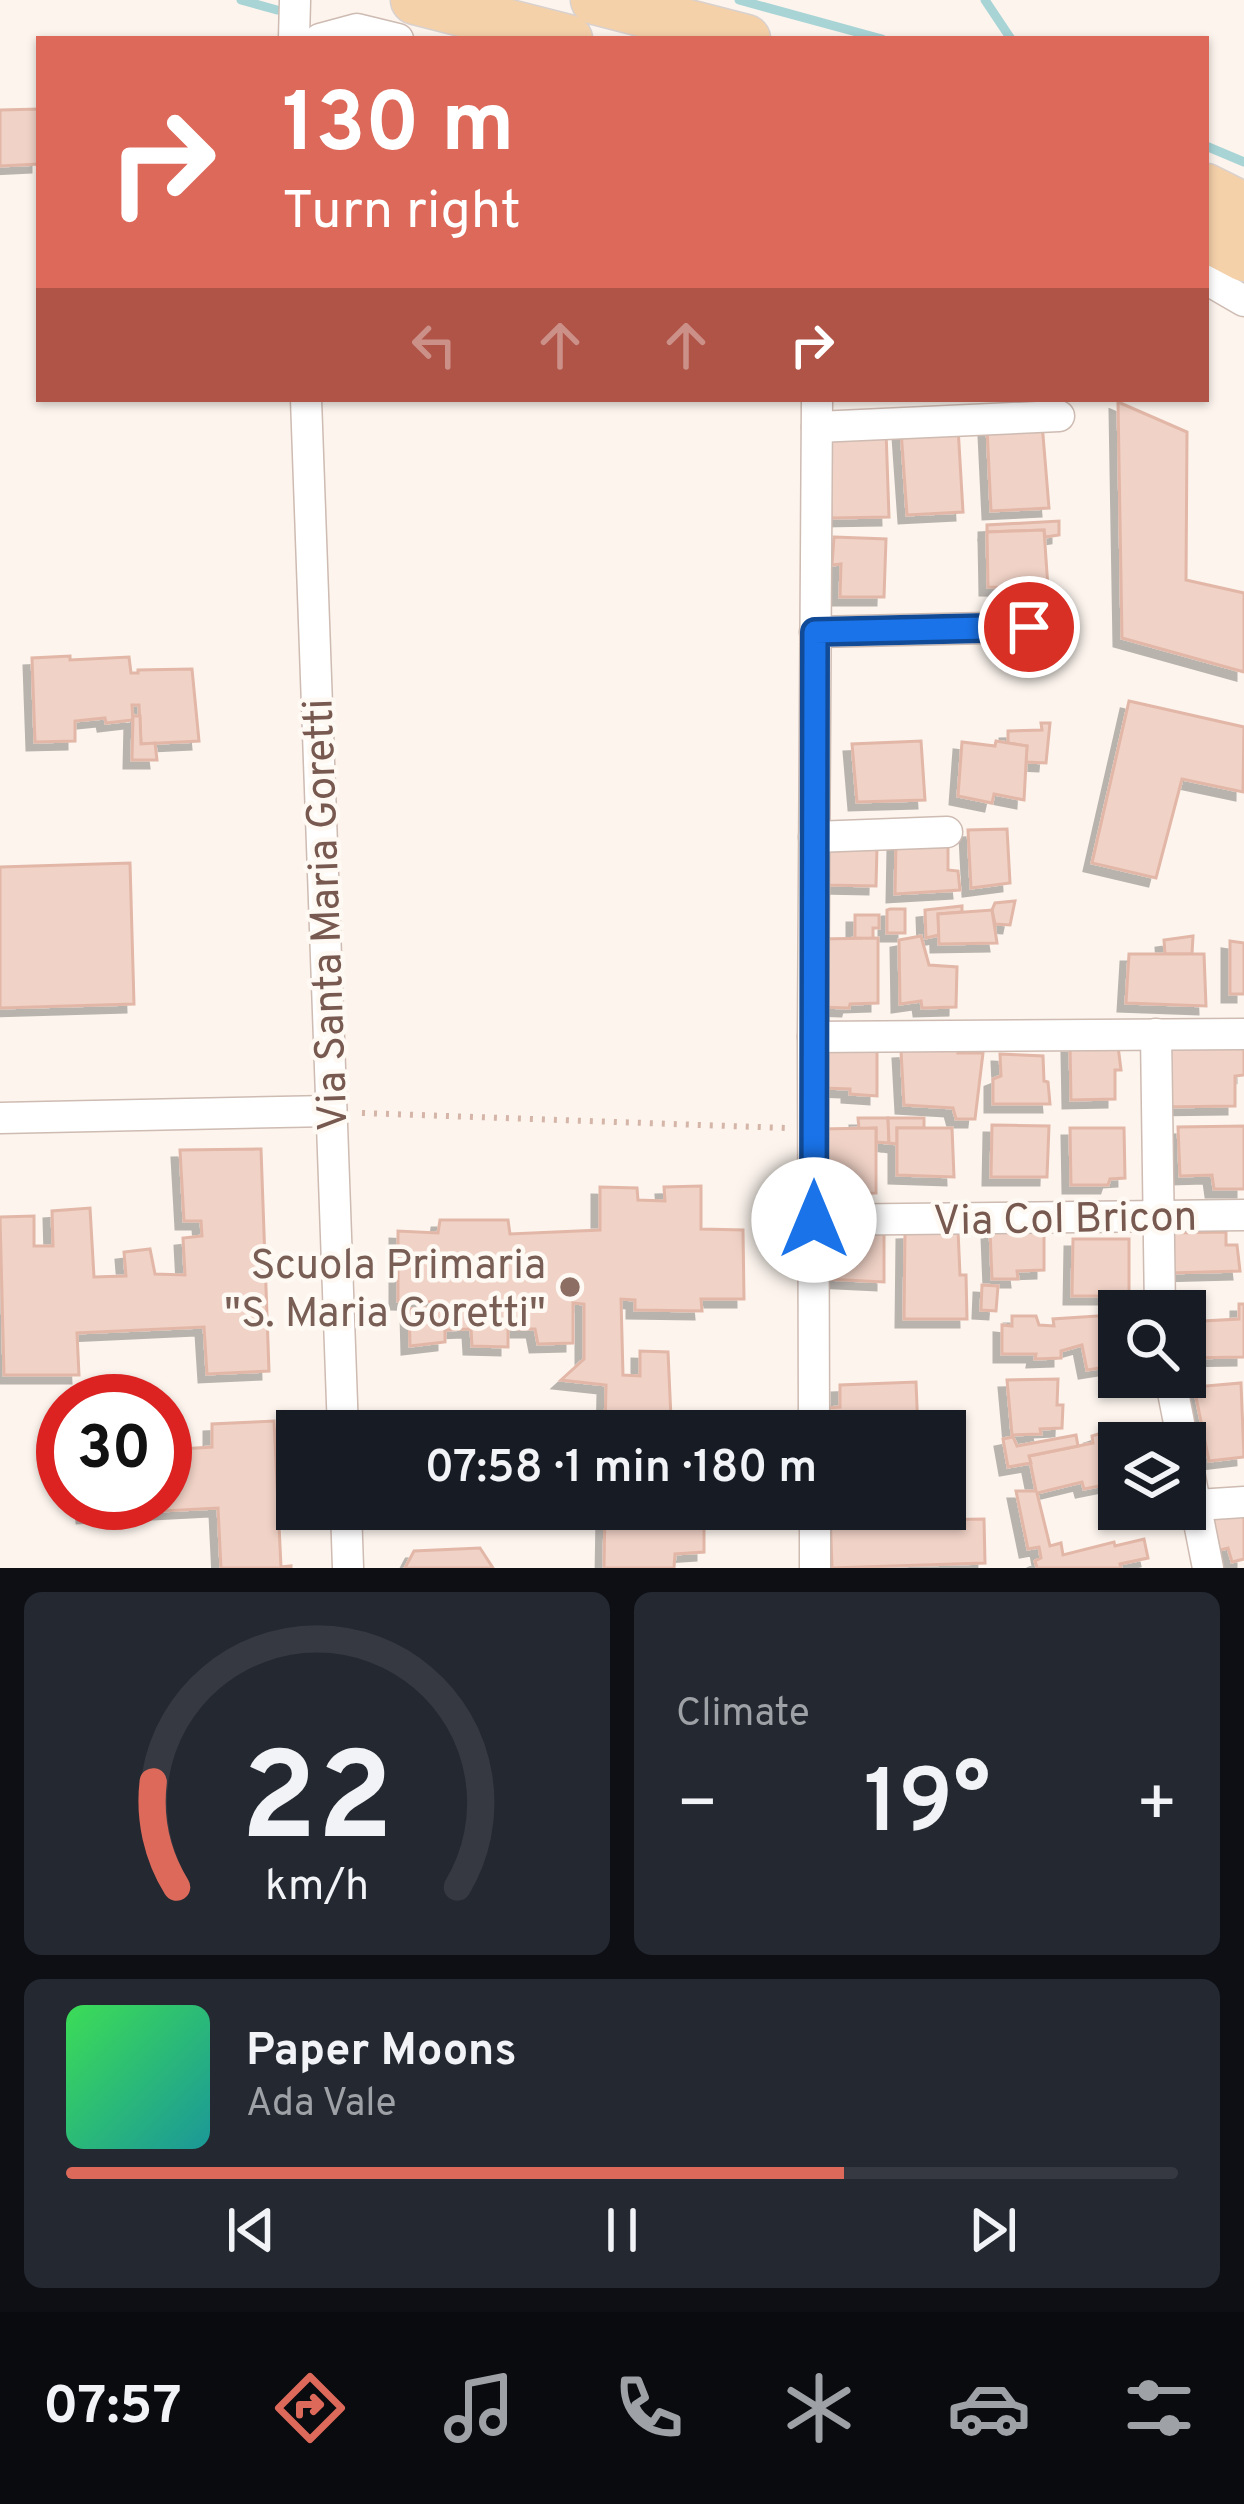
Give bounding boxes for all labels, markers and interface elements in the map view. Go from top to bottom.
text: 130 m [282,75,514,181]
icon: right [84,84,240,240]
text: Turn right [282,179,521,248]
icon: left [401,312,467,378]
icon: ahead [527,312,593,378]
icon: ahead [653,312,719,378]
icon: right [779,312,845,378]
pin [978,576,1080,678]
icon: arrive [996,594,1062,660]
street label: Via Santa Maria Goretti [294,698,363,1132]
position arrow [751,1157,877,1283]
street label: Via Col Bricon [932,1193,1198,1250]
place label: Scuola Primaria "S. Maria Goretti" [224,1241,546,1342]
marker: Scuola Primaria "S. Maria Goretti" [557,1274,583,1300]
map controls [1098,1290,1206,1530]
button: search [1098,1290,1206,1398]
speed limit sign: 30 [36,1374,192,1530]
button: layers [1098,1422,1206,1530]
text: 07:58 · 1 min · 180 m [425,1441,817,1498]
text: Climate [676,1691,810,1740]
text: 22 [241,1726,393,1884]
text: 19° [863,1751,991,1864]
text: − [676,1766,719,1849]
text: + [1135,1766,1178,1849]
text: km/h [265,1860,369,1914]
text: Paper Moons [246,2024,517,2081]
text: Ada Vale [246,2081,397,2130]
icon: previous [218,2197,284,2263]
icon: pause [589,2197,655,2263]
icon: next [960,2197,1026,2263]
icon: directions [268,2366,352,2450]
icon: music [437,2366,521,2450]
icon: phone [607,2366,691,2450]
icon: climate [777,2366,861,2450]
icon: car [947,2366,1031,2450]
icon: filters [1117,2366,1201,2450]
text: 07:57 [43,2374,182,2443]

